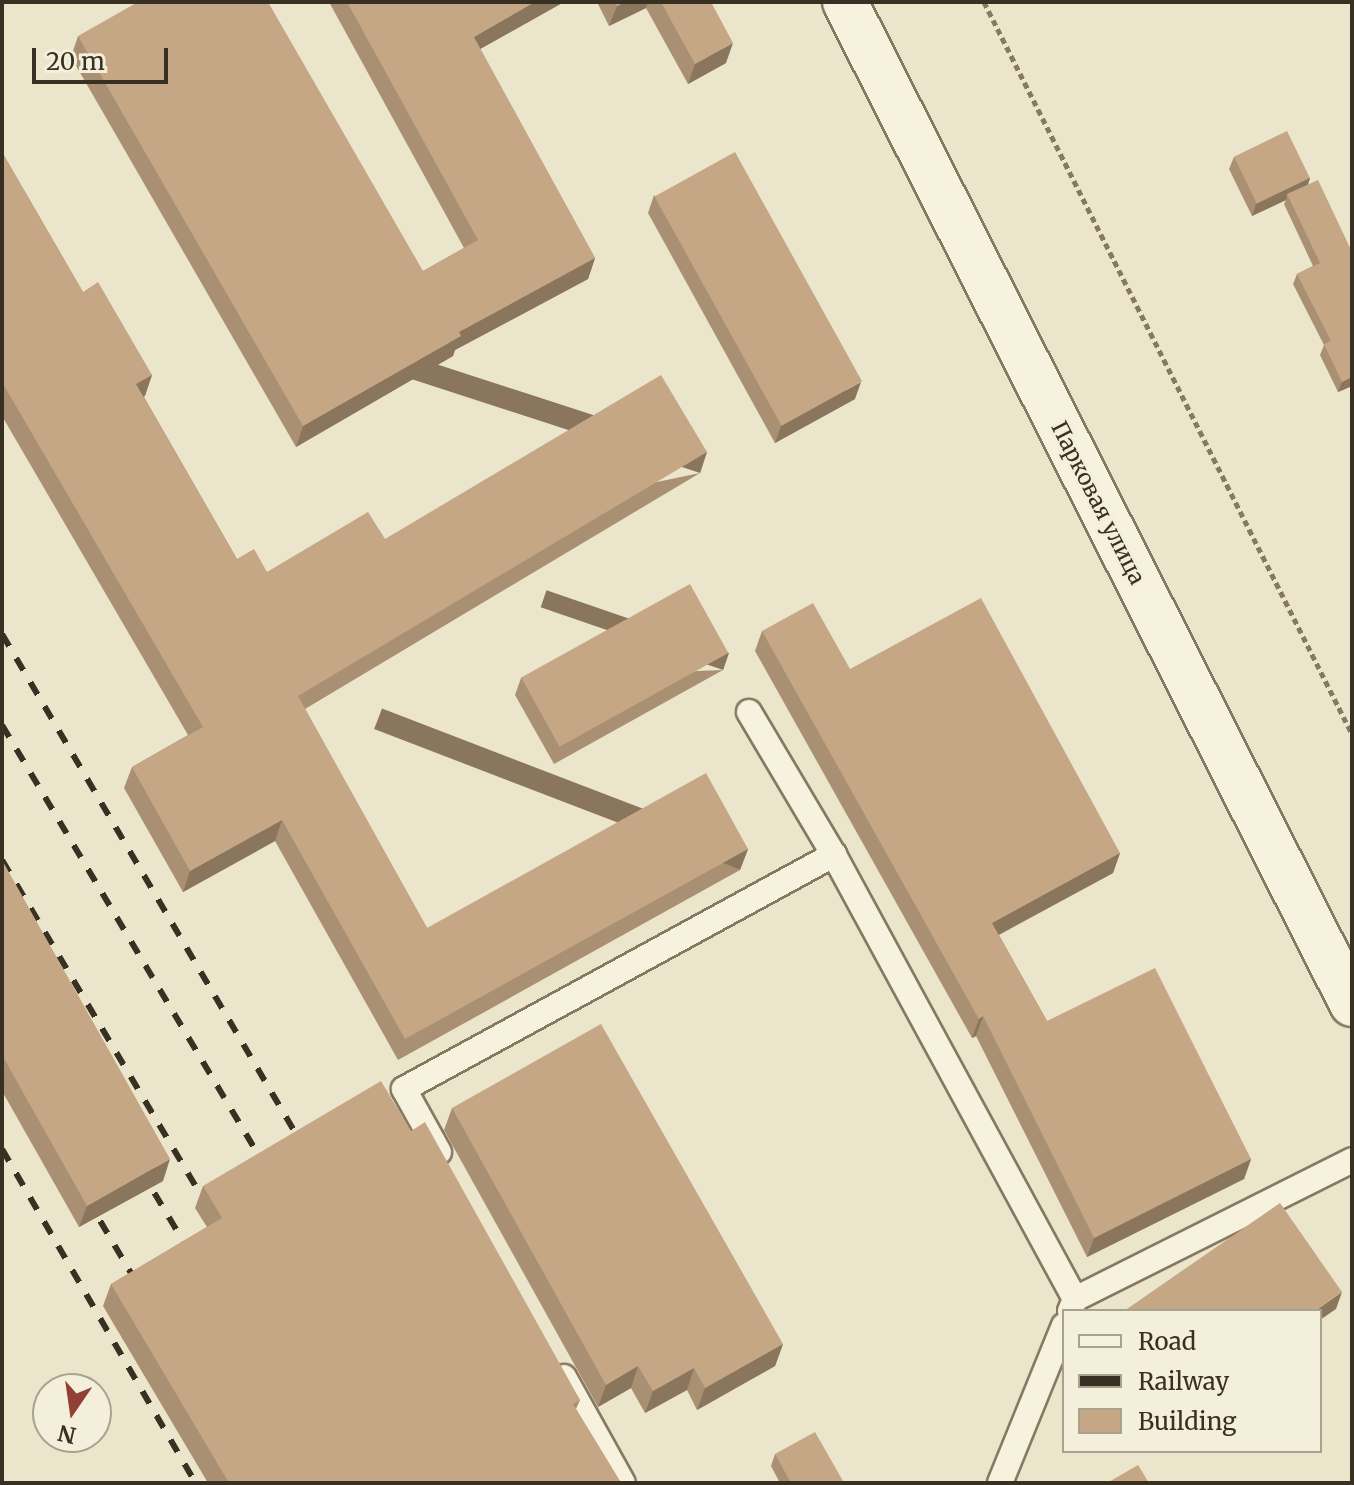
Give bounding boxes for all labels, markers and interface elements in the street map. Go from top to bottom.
scale bar [36,32,172,82]
text: 20 m [46,46,105,77]
street label: Парковая улица [1045,417,1151,589]
legend [1062,1309,1322,1453]
text: Road [1138,1326,1196,1357]
text: Railway [1138,1366,1229,1397]
north arrow [32,1373,112,1453]
text: Building [1138,1406,1237,1437]
text: N [55,1419,79,1450]

